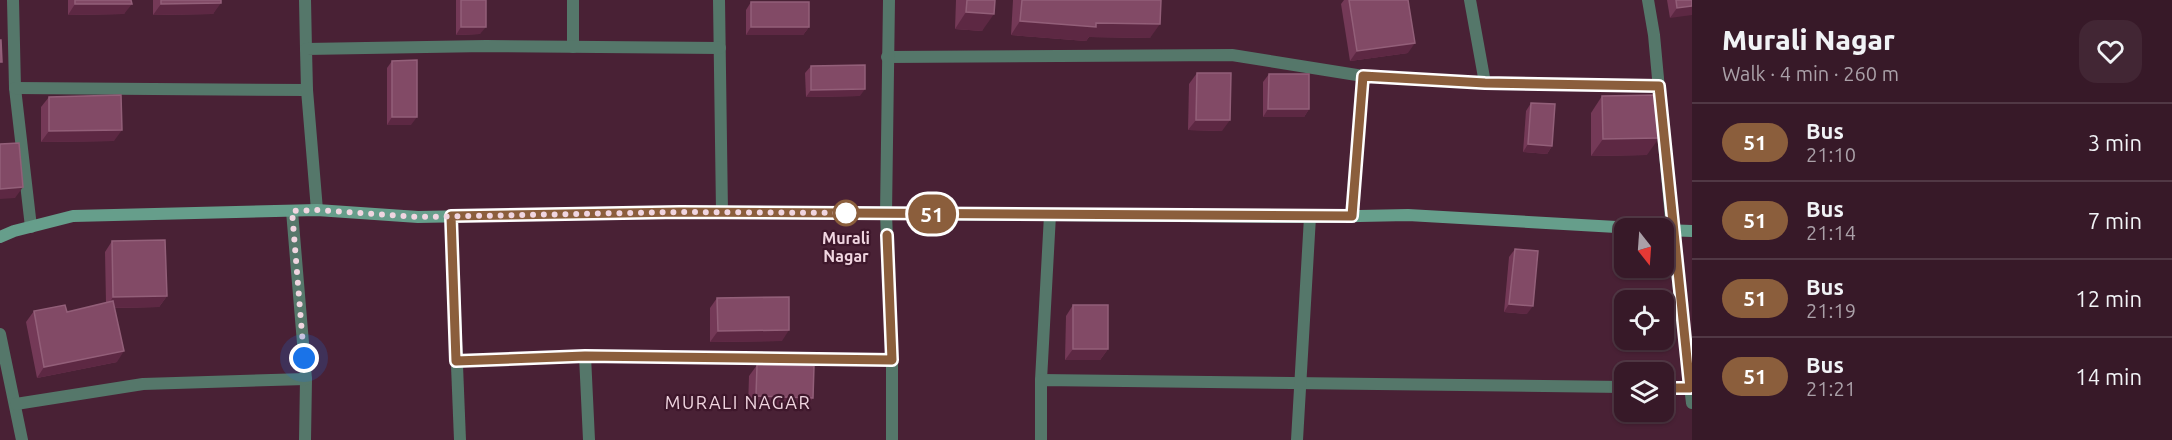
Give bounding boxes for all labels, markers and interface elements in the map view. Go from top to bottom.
button: heart [2079,20,2142,83]
text: Murali Nagar [1722,24,1895,55]
text: Walk · 4 min · 260 m [1722,62,1899,85]
text: Bus [1806,118,1844,143]
text: 51 [1743,130,1767,154]
text: 3 min [2088,130,2142,155]
text: 21:10 [1806,143,1856,166]
line badge: 51 [905,194,959,234]
text: Bus [1806,196,1844,221]
marker: Murali Nagar [833,200,859,226]
text: 51 [920,202,944,226]
text: 51 [1743,208,1767,232]
text: 7 min [2088,208,2142,233]
north arrow [1614,218,1674,278]
map controls [1614,218,1674,422]
text: 21:14 [1806,221,1856,244]
place label: Murali Nagar [822,229,870,265]
text: Bus [1806,274,1844,299]
text: 51 [1743,286,1767,310]
text: 12 min [2075,286,2142,311]
button: locate [1614,290,1674,350]
text: 21:19 [1806,299,1856,322]
your location [289,343,319,373]
text: Bus [1806,352,1844,377]
button: layers [1614,362,1674,422]
text: 51 [1743,364,1767,388]
text: 14 min [2075,364,2142,389]
text: 21:21 [1806,377,1856,400]
district label: MURALI NAGAR [665,392,811,412]

